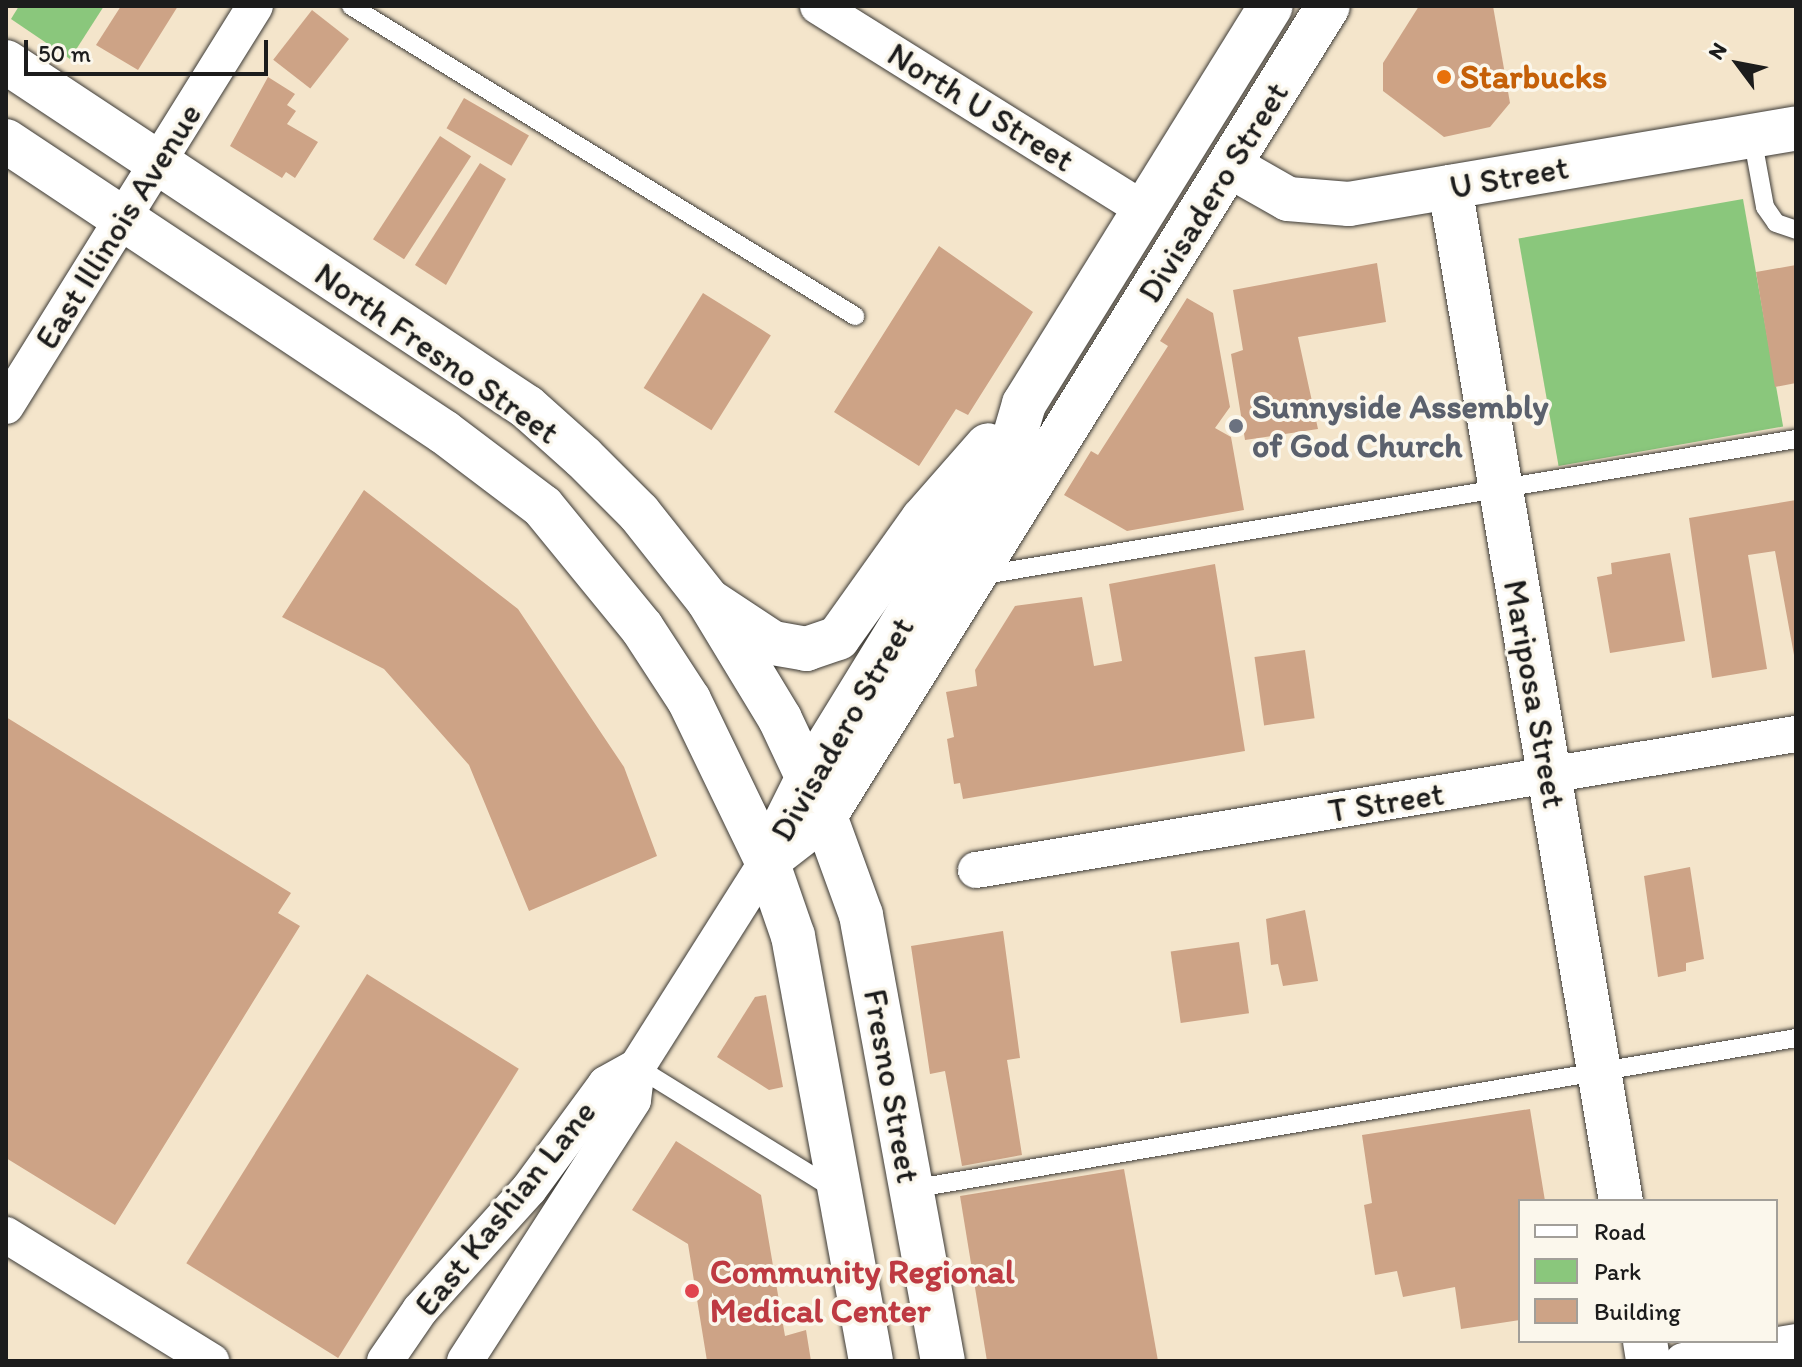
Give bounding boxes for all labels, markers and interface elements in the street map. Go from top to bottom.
scale bar [28,24,272,74]
north arrow [1698,24,1778,104]
street label: North U Street [880,33,1082,181]
text: N [1702,38,1733,64]
text: 50 m [38,39,91,68]
place label: Starbucks [1460,57,1607,97]
marker: Starbucks [1435,68,1453,86]
street label: Divisadero Street [1129,75,1297,309]
street label: East Illinois Avenue [25,94,211,358]
street label: U Street [1446,146,1572,208]
street label: North Fresno Street [307,254,567,452]
place label: Sunnyside Assembly of God Church [1252,386,1550,466]
marker: Sunnyside Assembly of God Church [1227,417,1245,435]
street label: Mariposa Street [1495,577,1575,811]
street label: Divisadero Street [761,610,923,848]
street label: T Street [1325,773,1447,831]
street label: Fresno Street [855,986,929,1186]
street label: East Kashian Lane [405,1091,605,1325]
legend [1518,1199,1778,1343]
text: Road [1594,1217,1646,1246]
place label: Community Regional Medical Center [710,1251,1014,1330]
text: Park [1594,1257,1641,1286]
marker: Community Regional Medical Center [681,1280,703,1302]
text: Building [1594,1297,1681,1326]

